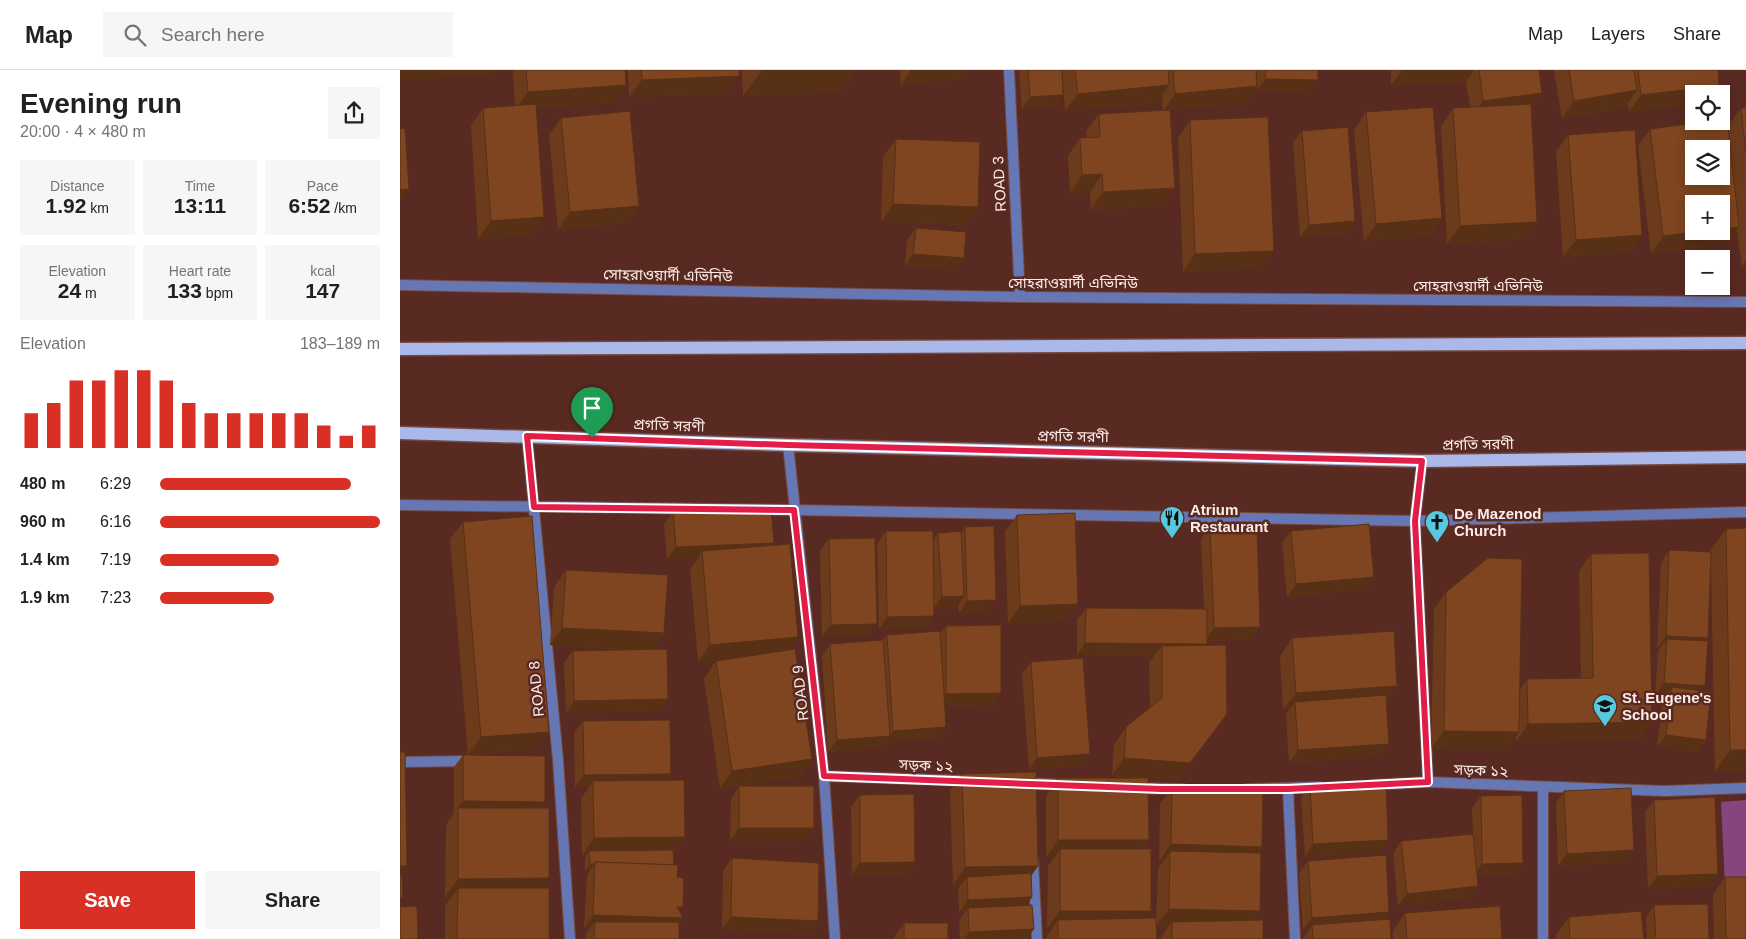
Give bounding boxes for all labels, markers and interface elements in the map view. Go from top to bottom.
search box [103,12,453,57]
text: Map [25,21,73,48]
icon: search [121,21,149,49]
text: Search here [161,24,265,45]
text: Map [1528,24,1563,44]
text: Layers [1591,24,1645,44]
text: Share [1673,24,1721,44]
map controls [1685,85,1730,295]
button: locate [1685,85,1730,130]
button: share [328,87,380,139]
text: Evening run [20,88,182,119]
text: 20:00 · 4 × 480 m [20,123,146,140]
button: layers [1685,140,1730,185]
street label: ROAD 3 [989,156,1009,212]
text: Distance [50,178,105,194]
text: Time [185,178,215,194]
text: Pace [307,178,339,194]
text: 1.92 [46,194,86,217]
text: 13:11 [174,194,226,217]
text: 6:52 [288,194,330,217]
button: + [1685,195,1730,240]
text: km [86,200,109,216]
text: /km [330,200,357,216]
button: − [1685,250,1730,295]
text: Elevation [49,263,106,279]
text: Heart rate [169,263,231,279]
text: kcal [310,263,335,279]
street label: সোহরাওয়ার্দী এভিনিউ [603,265,733,285]
street label: সোহরাওয়ার্দী এভিনিউ [1008,273,1138,291]
street label: সোহরাওয়ার্দী এভিনিউ [1413,276,1543,294]
text: 24 [58,279,81,302]
text: 133 [167,279,202,302]
text: 147 [305,279,340,302]
text: m [81,285,97,301]
text: bpm [202,285,233,301]
text: Elevation [20,335,86,352]
text: 183–189 m [300,335,380,352]
pin [571,387,613,438]
icon: arrive [578,394,606,422]
street label: প্রগতি সরণী [633,415,706,435]
street label: প্রগতি সরণী [1037,427,1110,445]
street label: প্রগতি সরণী [1442,435,1515,453]
text: 480 m [20,475,65,492]
text: 6:29 [100,475,131,492]
place label: Atrium Restaurant [1190,501,1268,535]
restaurant icon: Atrium Restaurant [1159,505,1185,539]
place label: De Mazenod Church [1454,505,1542,539]
church icon: De Mazenod Church [1424,509,1450,543]
text: 960 m [20,513,65,530]
text: 6:16 [100,513,131,530]
text: 1.4 km [20,551,70,568]
text: 7:19 [100,551,131,568]
text: 1.9 km [20,589,70,606]
text: 7:23 [100,589,131,606]
street label: ROAD 8 [525,660,547,718]
street label: ROAD 9 [789,664,811,722]
place label: St. Eugene's School [1622,689,1711,723]
school or university icon: St. Eugene's School [1592,693,1618,727]
street label: সড়ক ১২ [898,756,953,774]
street label: সড়ক ১২ [1453,761,1508,779]
button: Save [20,871,195,929]
button: Share [205,871,380,929]

